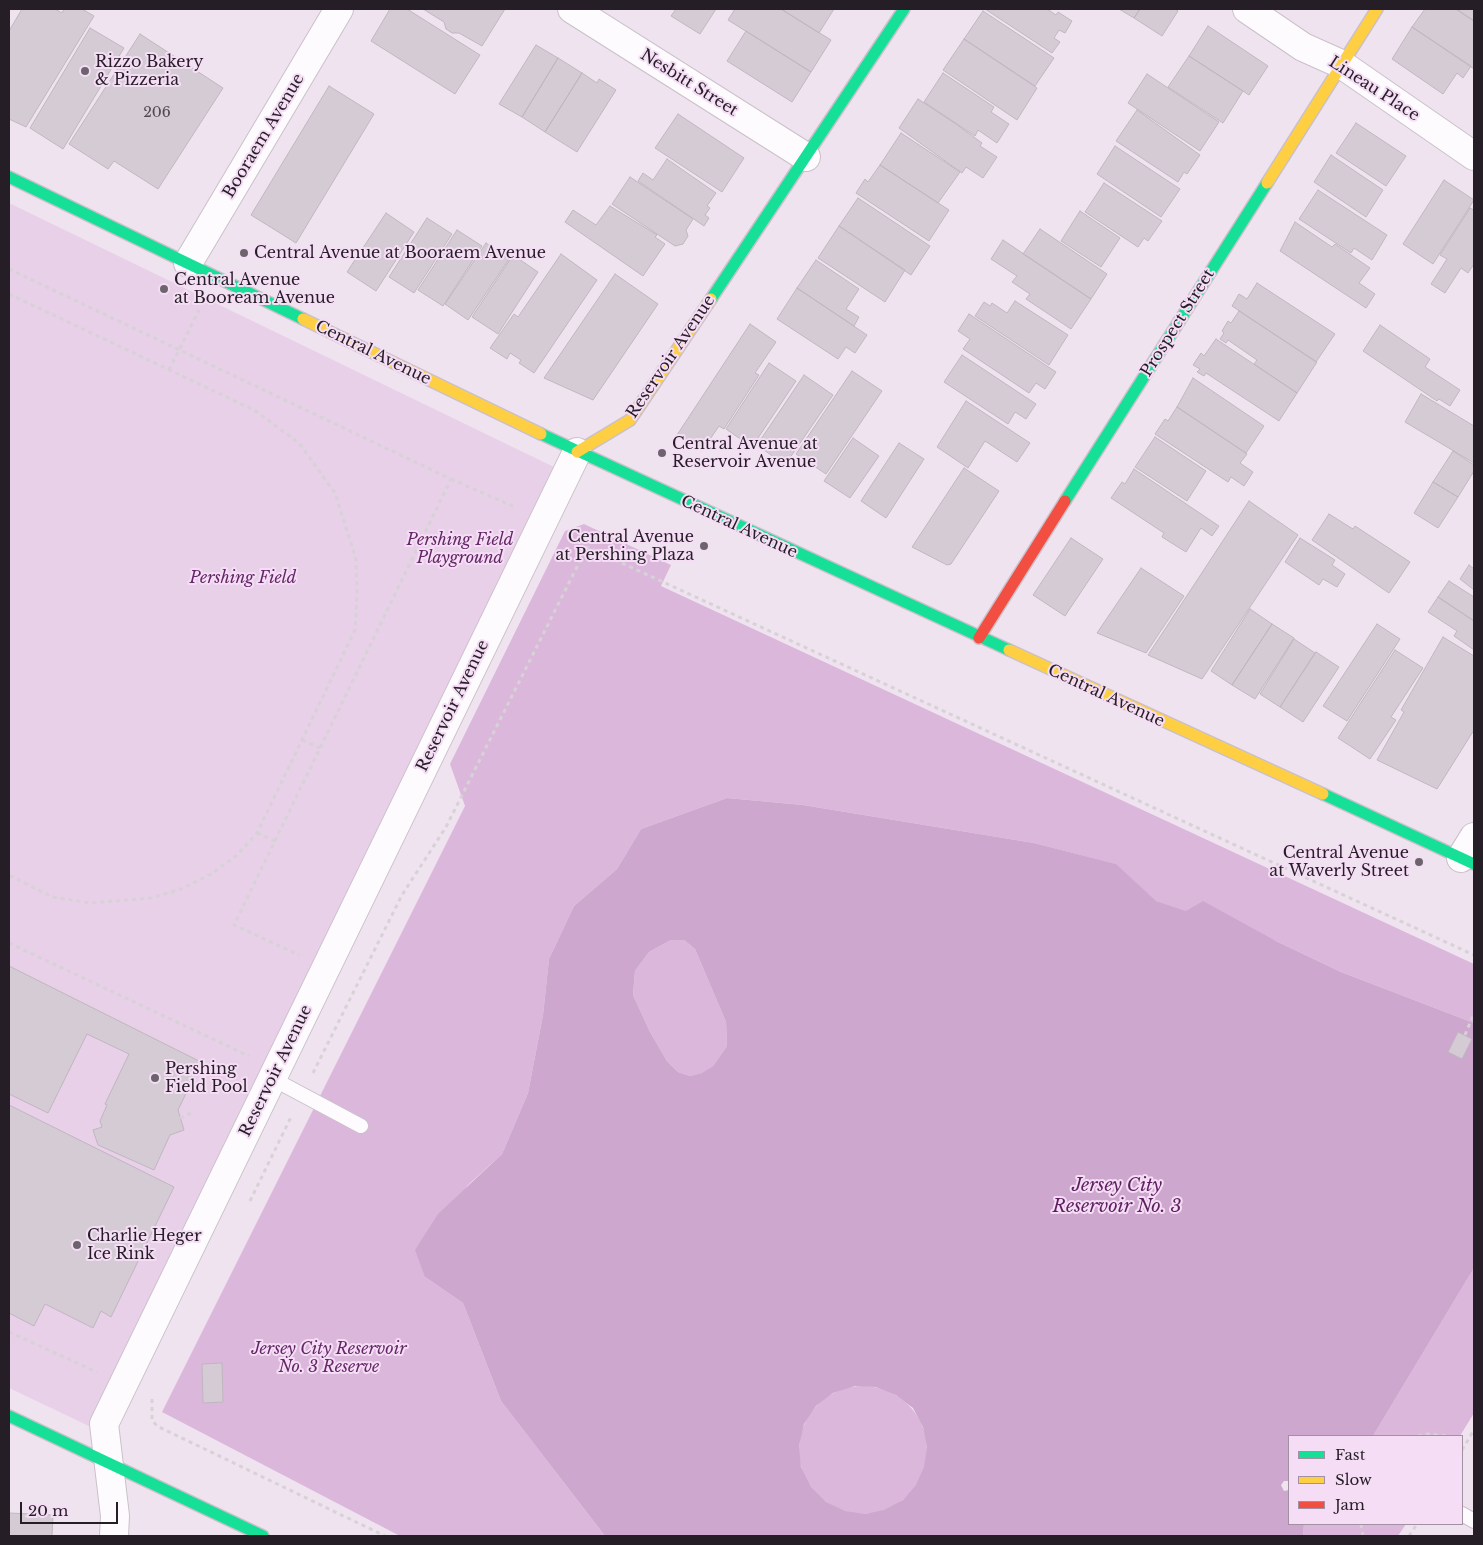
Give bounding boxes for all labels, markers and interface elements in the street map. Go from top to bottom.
street label: Nesbitt Street [637,45,741,121]
place label: Rizzo Bakery & Pizzeria [95,52,203,90]
street label: Lineau Place [1325,53,1423,125]
marker: Rizzo Bakery & Pizzeria [79,65,91,77]
street label: Booraem Avenue [219,70,309,202]
house number: 206 [143,105,171,121]
place label: Central Avenue at Booraem Avenue [254,243,546,263]
marker: Central Avenue at Booraem Avenue [238,247,250,259]
street label: Prospect Street [1137,266,1219,380]
place label: Central Avenue at Booream Avenue [174,270,335,308]
marker: Central Avenue at Booream Avenue [158,283,170,295]
street label: Reservoir Avenue [623,292,719,422]
street label: Central Avenue [312,317,434,389]
place label: Central Avenue at Reservoir Avenue [672,434,818,472]
marker: Central Avenue at Reservoir Avenue [656,447,668,459]
street label: Central Avenue [678,492,800,562]
place label: Central Avenue at Pershing Plaza [555,527,694,565]
park label: Pershing Field Playground [407,530,513,568]
marker: Central Avenue at Pershing Plaza [698,540,710,552]
park label: Pershing Field [190,568,296,588]
street label: Reservoir Avenue [413,637,493,775]
street label: Central Avenue [1045,661,1167,731]
place label: Central Avenue at Waverly Street [1269,843,1409,881]
marker: Central Avenue at Waverly Street [1413,856,1425,868]
street label: Reservoir Avenue [236,1002,316,1140]
place label: Pershing Field Pool [165,1059,248,1097]
marker: Pershing Field Pool [149,1072,161,1084]
water label: Jersey City Reservoir No. 3 [1052,1175,1182,1218]
place label: Charlie Heger Ice Rink [87,1226,202,1264]
marker: Charlie Heger Ice Rink [71,1239,83,1251]
park label: Jersey City Reservoir No. 3 Reserve [251,1339,407,1377]
legend [1288,1435,1463,1525]
text: Fast [1335,1445,1365,1464]
text: Slow [1335,1470,1372,1489]
scale bar [22,1492,120,1524]
text: Jam [1335,1495,1365,1514]
text: 20 m [28,1501,68,1520]

